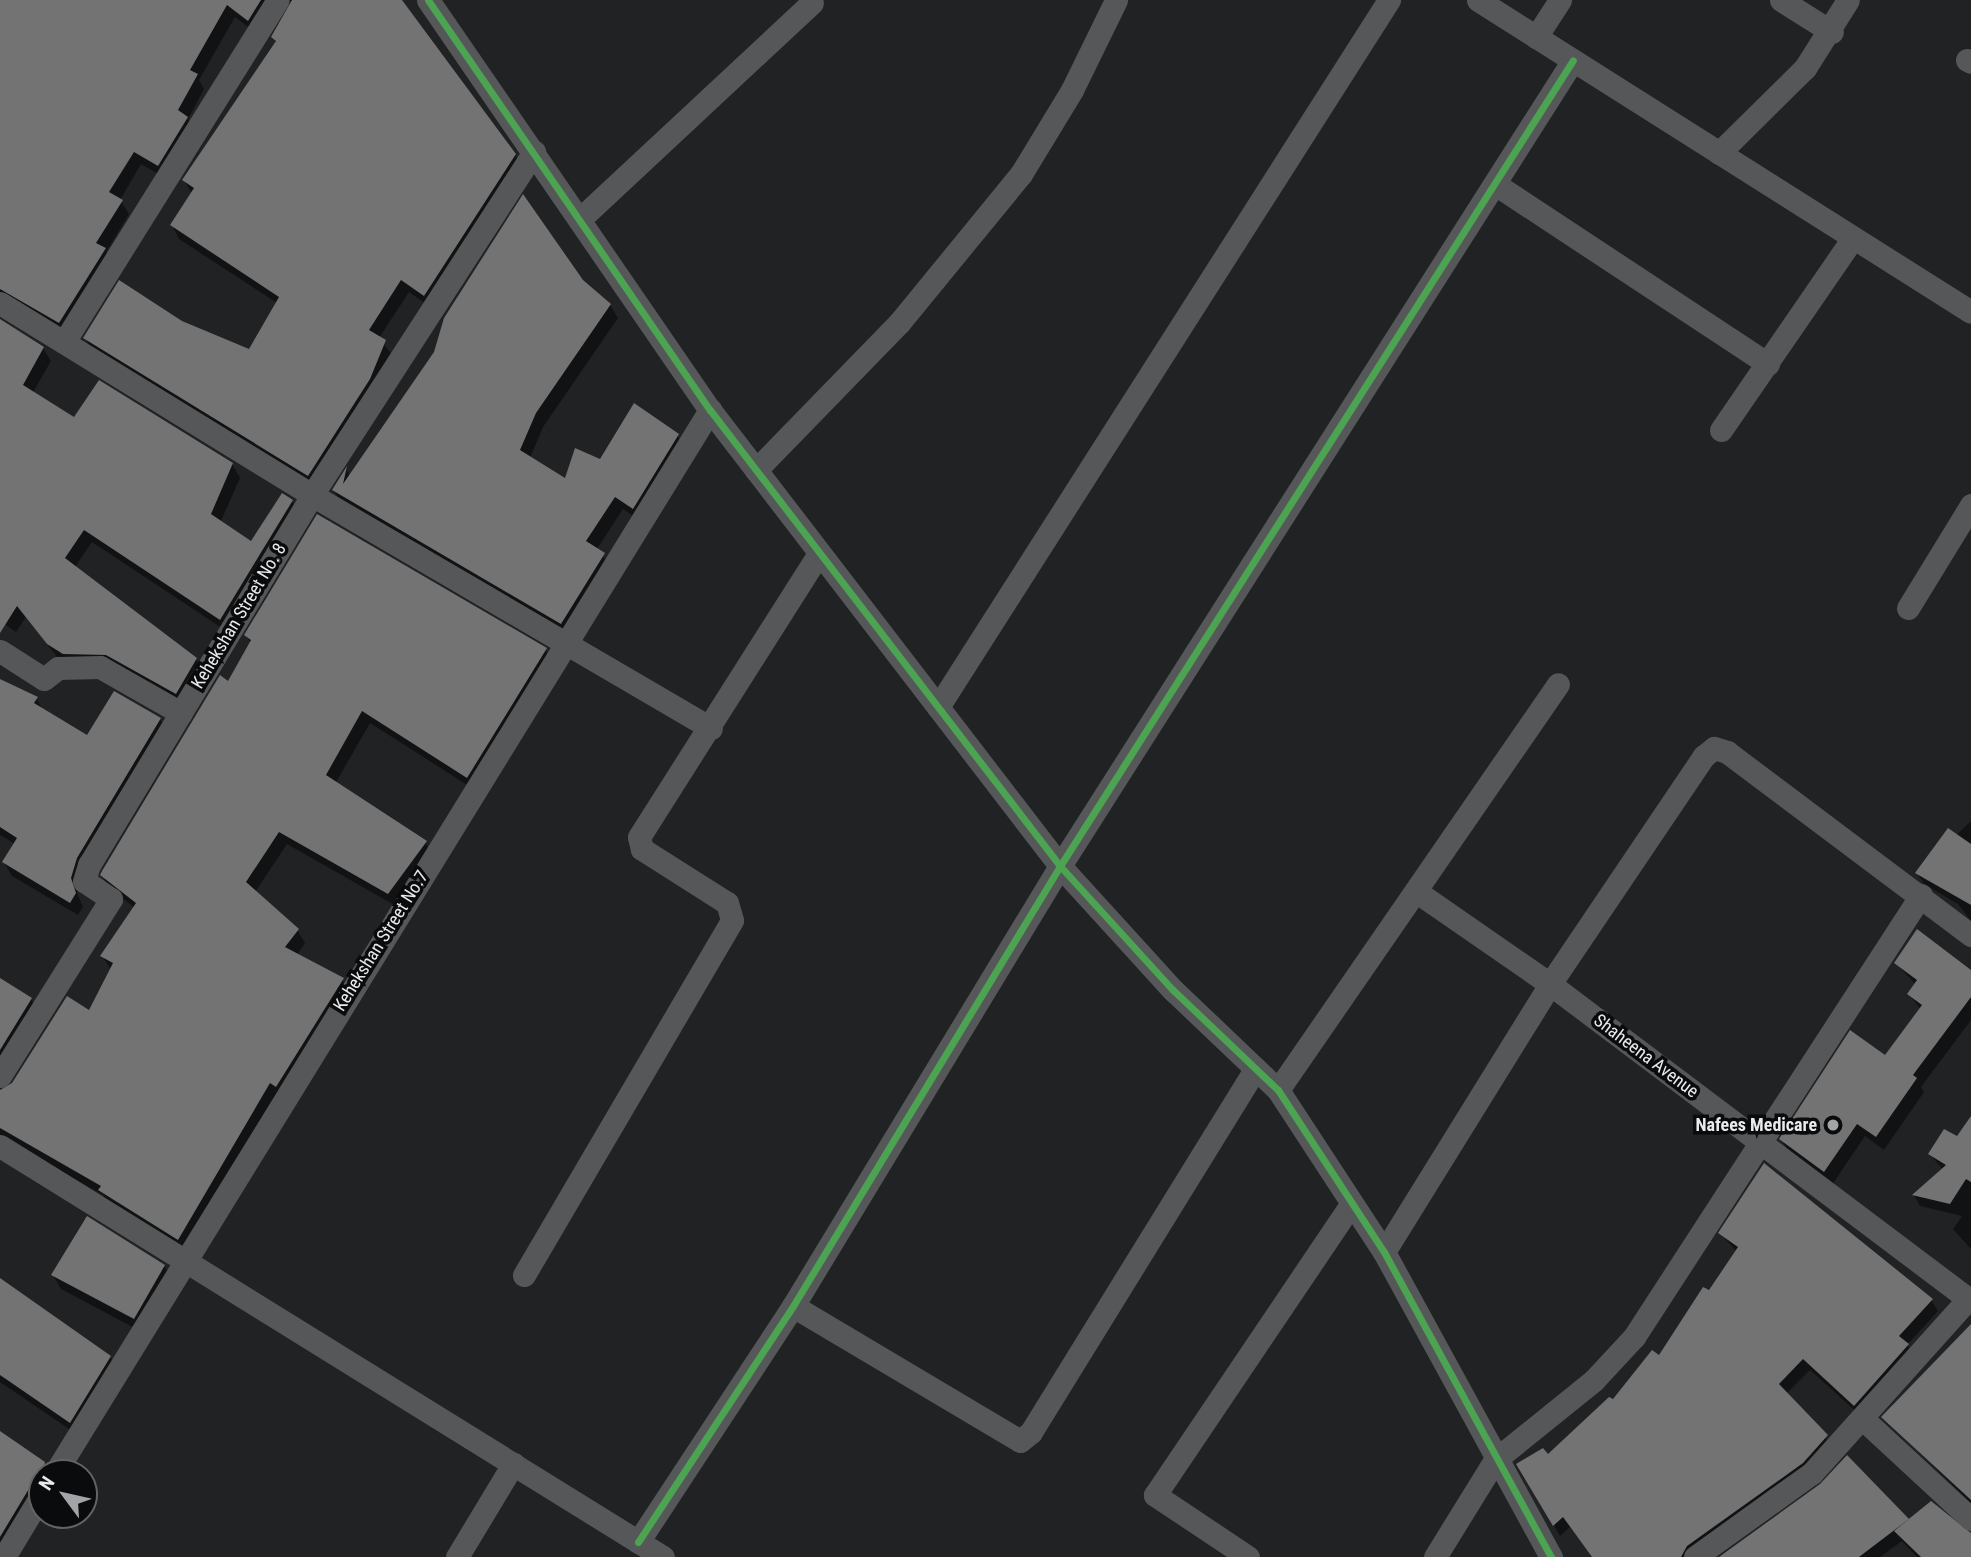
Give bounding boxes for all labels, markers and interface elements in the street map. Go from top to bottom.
street label: Kehekshan Street No. 8 [187,539,291,693]
street label: Kehekshan Street No.7 [329,867,433,1015]
street label: Shaheena Avenue [1589,1010,1703,1102]
place label: Nafees Medicare [1695,1114,1817,1136]
marker: Nafees Medicare [1823,1115,1843,1135]
north arrow [28,1459,98,1529]
text: N [34,1472,59,1495]

